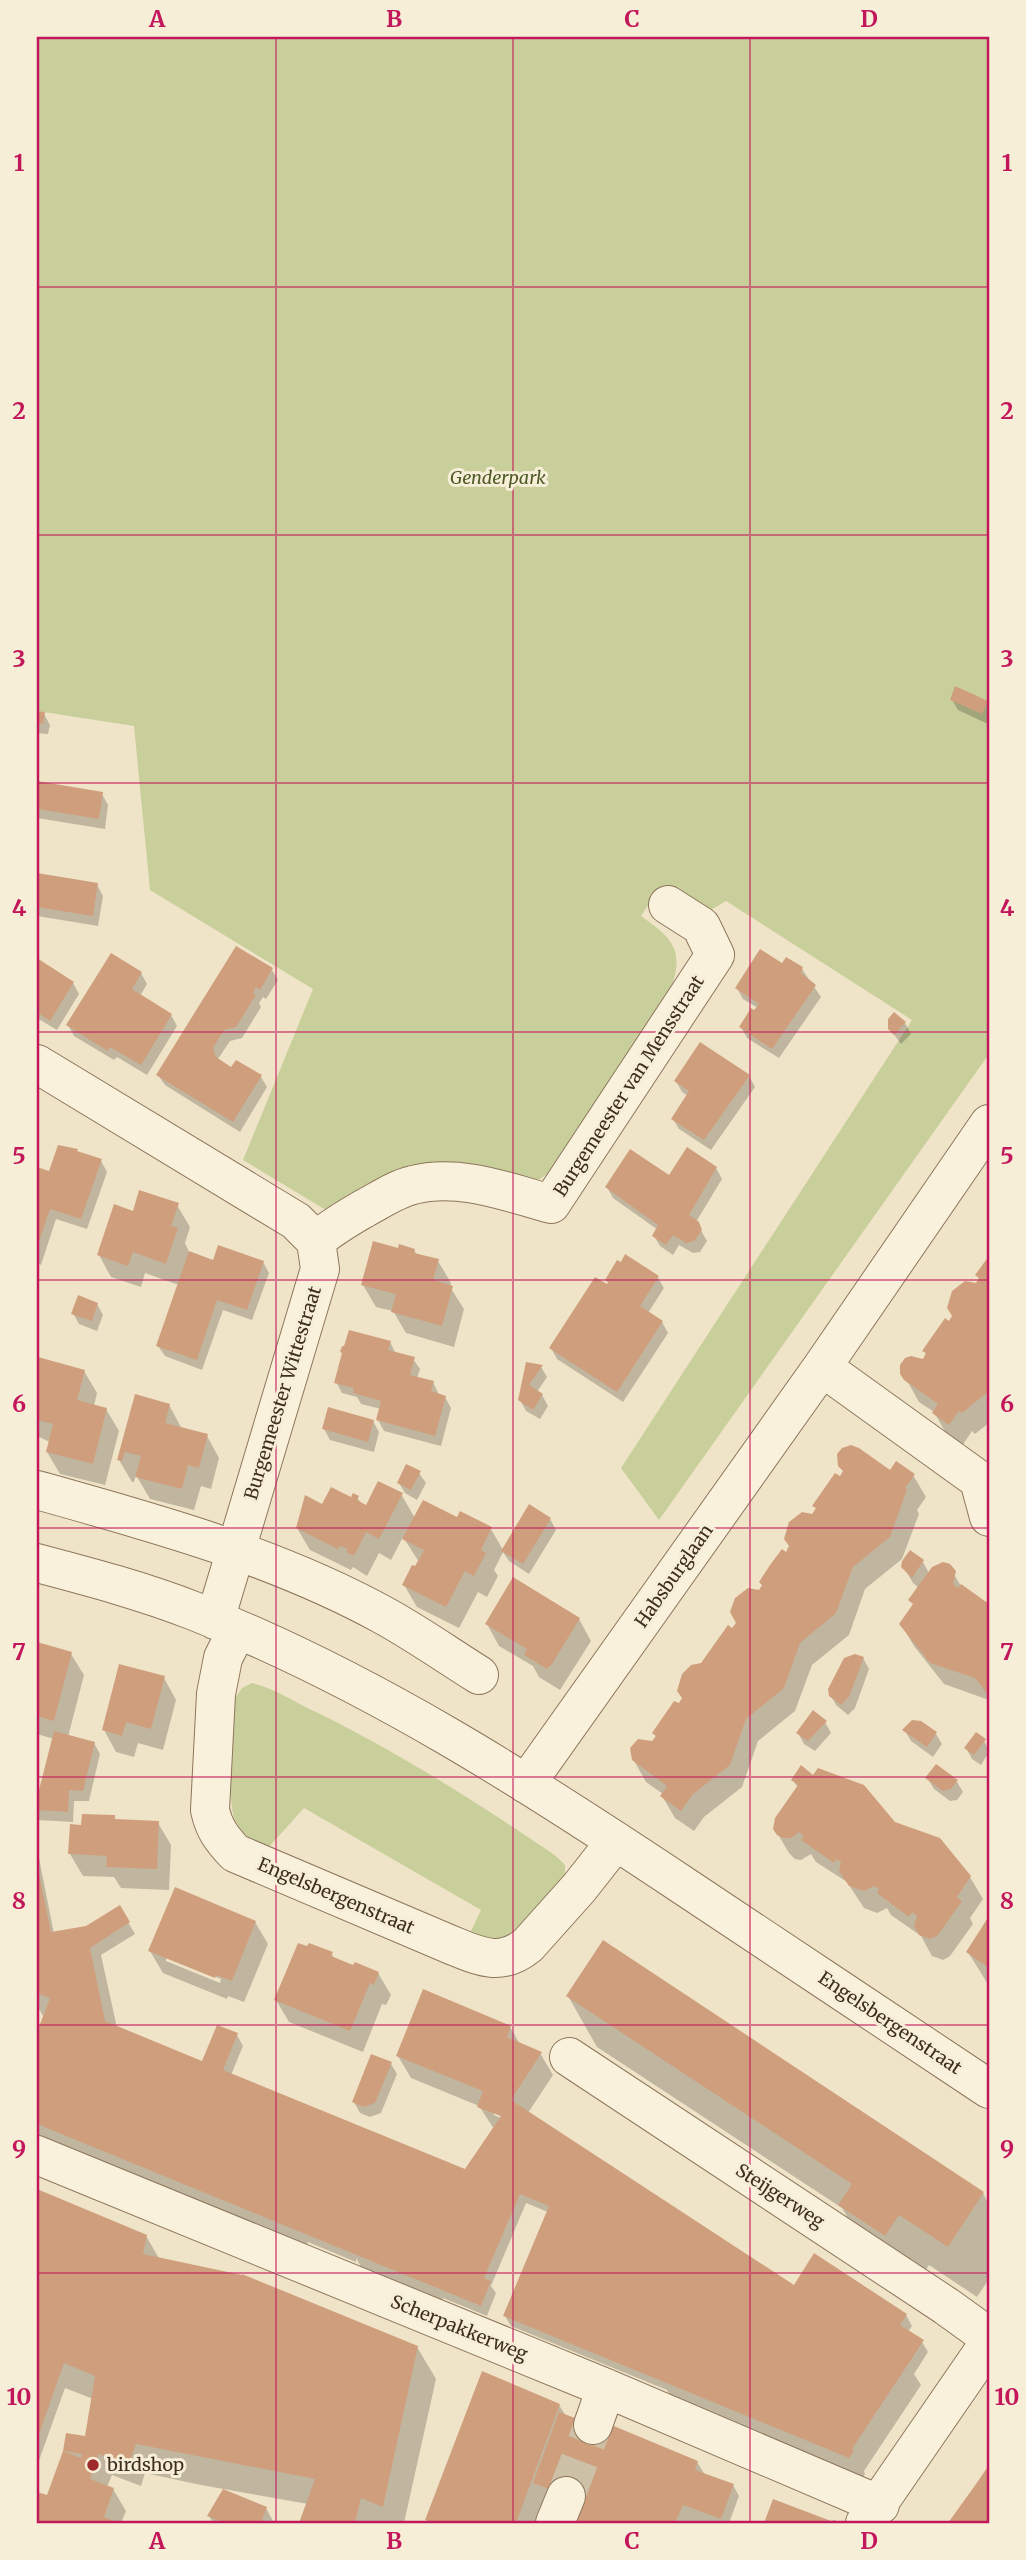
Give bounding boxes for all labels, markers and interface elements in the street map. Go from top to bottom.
text: A [148,4,166,33]
text: B [386,4,402,33]
text: C [624,4,640,33]
text: D [860,4,878,33]
text: 1 [14,148,25,177]
text: 1 [1002,148,1013,177]
text: 2 [12,396,26,425]
text: 2 [1000,396,1014,425]
park label: Genderpark [450,466,546,489]
text: 3 [12,644,26,673]
text: 3 [1000,644,1014,673]
text: 4 [12,893,27,922]
text: 4 [1000,893,1015,922]
street label: Burgemeester van Mensstraat [548,971,709,1201]
text: 5 [12,1141,26,1170]
text: 5 [1000,1141,1014,1170]
street label: Burgemeester Wittestraat [239,1283,326,1503]
text: 6 [12,1389,26,1418]
text: 6 [1000,1389,1014,1418]
street label: Habsburglaan [630,1520,718,1632]
text: 7 [12,1637,26,1666]
text: 7 [1000,1637,1014,1666]
street label: Engelsbergenstraat [254,1852,418,1939]
text: 8 [12,1886,26,1915]
text: 8 [1000,1886,1014,1915]
street label: Engelsbergenstraat [814,1966,966,2079]
text: 9 [12,2134,26,2163]
text: 9 [1000,2134,1014,2163]
street label: Steijgerweg [731,2158,829,2233]
street label: Scherpakkerweg [387,2290,531,2366]
text: 10 [7,2382,31,2411]
text: 10 [995,2382,1019,2411]
place label: birdshop [106,2453,184,2476]
marker: birdshop [85,2457,101,2473]
text: A [148,2526,166,2555]
text: B [386,2526,402,2555]
text: C [624,2526,640,2555]
text: D [860,2526,878,2555]

